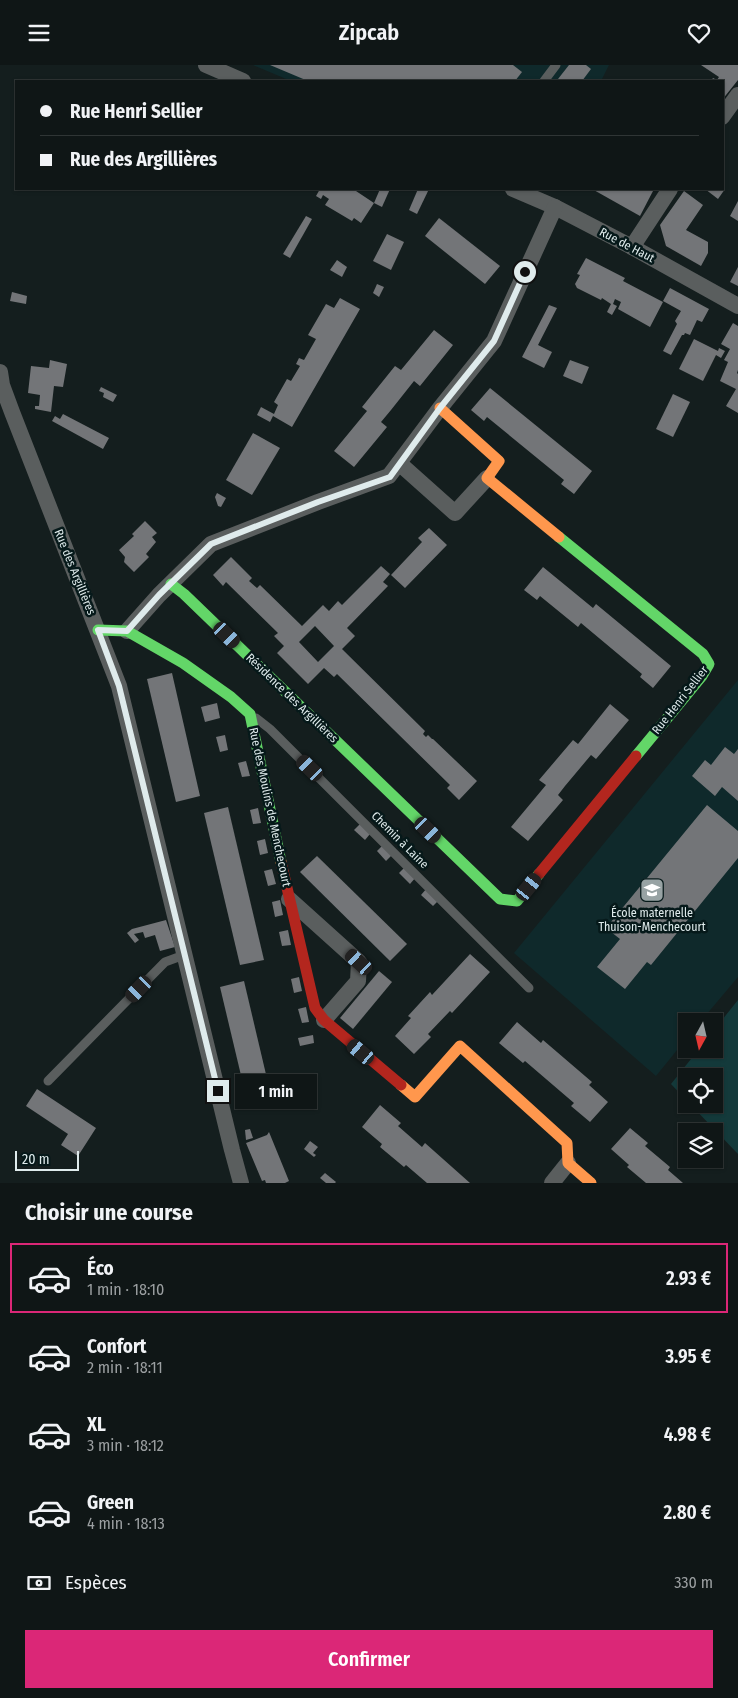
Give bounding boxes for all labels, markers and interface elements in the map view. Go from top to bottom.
icon: menu [25,19,53,47]
text: Zipcab [339,19,399,46]
icon: heart [685,19,713,47]
text: Rue Henri Sellier [70,100,202,123]
text: Rue des Argillières [70,148,217,171]
street label: Rue de Haut [597,225,657,265]
route start [514,261,536,283]
street label: Rue des Argillières [51,527,99,617]
car [210,619,243,651]
street label: Résidence des Argillières [243,650,341,746]
street label: Rue Henri Sellier [649,663,711,737]
street label: Rue des Moulins de Menchecourt [246,726,294,888]
car [293,752,326,784]
street label: Chemin à Laine [369,809,431,871]
car [411,814,444,846]
car [513,871,544,903]
school or university icon: École maternelle Thuison-Menchecourt [639,877,665,903]
place label: École maternelle Thuison-Menchecourt [598,905,706,934]
car [342,946,375,978]
car [123,973,154,1005]
north arrow [678,1013,722,1057]
map controls [678,1013,723,1168]
car [344,1037,377,1067]
button: locate [678,1068,723,1113]
callout: 1 min [236,1073,318,1109]
route end [207,1080,229,1102]
text: 1 min [259,1082,293,1101]
button: layers [678,1123,723,1168]
scale bar [15,1148,79,1171]
text: 20 m [22,1151,50,1168]
text: Choisir une course [25,1199,193,1226]
icon: car [27,1256,72,1301]
text: Éco [87,1257,114,1280]
text: 2.93 € [666,1267,711,1290]
text: 1 min · 18:10 [87,1280,164,1299]
icon: car [27,1334,72,1379]
text: Confort [87,1335,147,1358]
text: 3.95 € [665,1345,711,1368]
text: 2 min · 18:11 [87,1358,163,1377]
icon: car [27,1412,72,1457]
text: XL [87,1413,106,1436]
text: 4.98 € [664,1423,711,1446]
text: 3 min · 18:12 [87,1436,164,1455]
icon: car [27,1490,72,1535]
text: Green [87,1491,134,1514]
text: 2.80 € [664,1501,711,1524]
text: 4 min · 18:13 [87,1514,165,1533]
icon: cash [25,1569,53,1597]
text: Espèces [65,1571,127,1594]
text: 330 m [674,1573,713,1592]
button: Confirmer [25,1630,713,1688]

